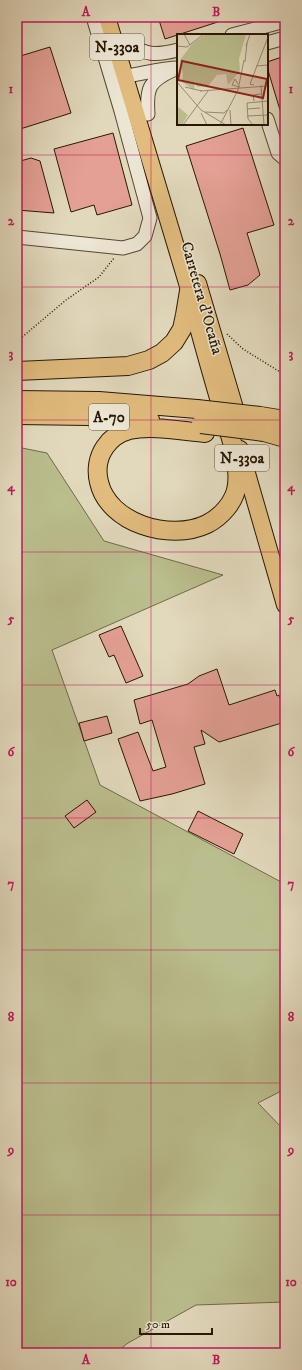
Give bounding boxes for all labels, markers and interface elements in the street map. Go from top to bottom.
text: A [81,4,91,20]
text: B [212,4,220,20]
road number: N-330a [90,34,144,60]
inset map [177,34,268,125]
text: 1 [9,81,14,97]
text: 1 [289,81,294,97]
text: 2 [8,213,15,229]
text: 2 [288,213,295,229]
street label: Carretera d'Ocaña [176,239,228,357]
text: 3 [9,346,14,362]
text: 3 [289,346,294,362]
road number: A-70 [89,404,129,430]
road number: N-330a [215,445,269,471]
text: 4 [6,479,15,496]
text: 4 [286,479,295,496]
text: 5 [7,611,15,627]
text: 5 [287,611,295,627]
text: 6 [8,744,16,760]
text: 6 [288,744,296,760]
text: 7 [8,876,15,892]
text: 7 [288,876,295,892]
text: 8 [8,1009,15,1025]
text: 8 [288,1009,295,1025]
text: 9 [7,1142,14,1158]
text: 9 [287,1142,294,1158]
text: 10 [5,1274,17,1290]
text: 10 [285,1274,297,1290]
scale bar [140,1310,212,1336]
text: 50 m [146,1317,170,1332]
text: A [81,1352,91,1368]
text: B [212,1352,220,1368]

